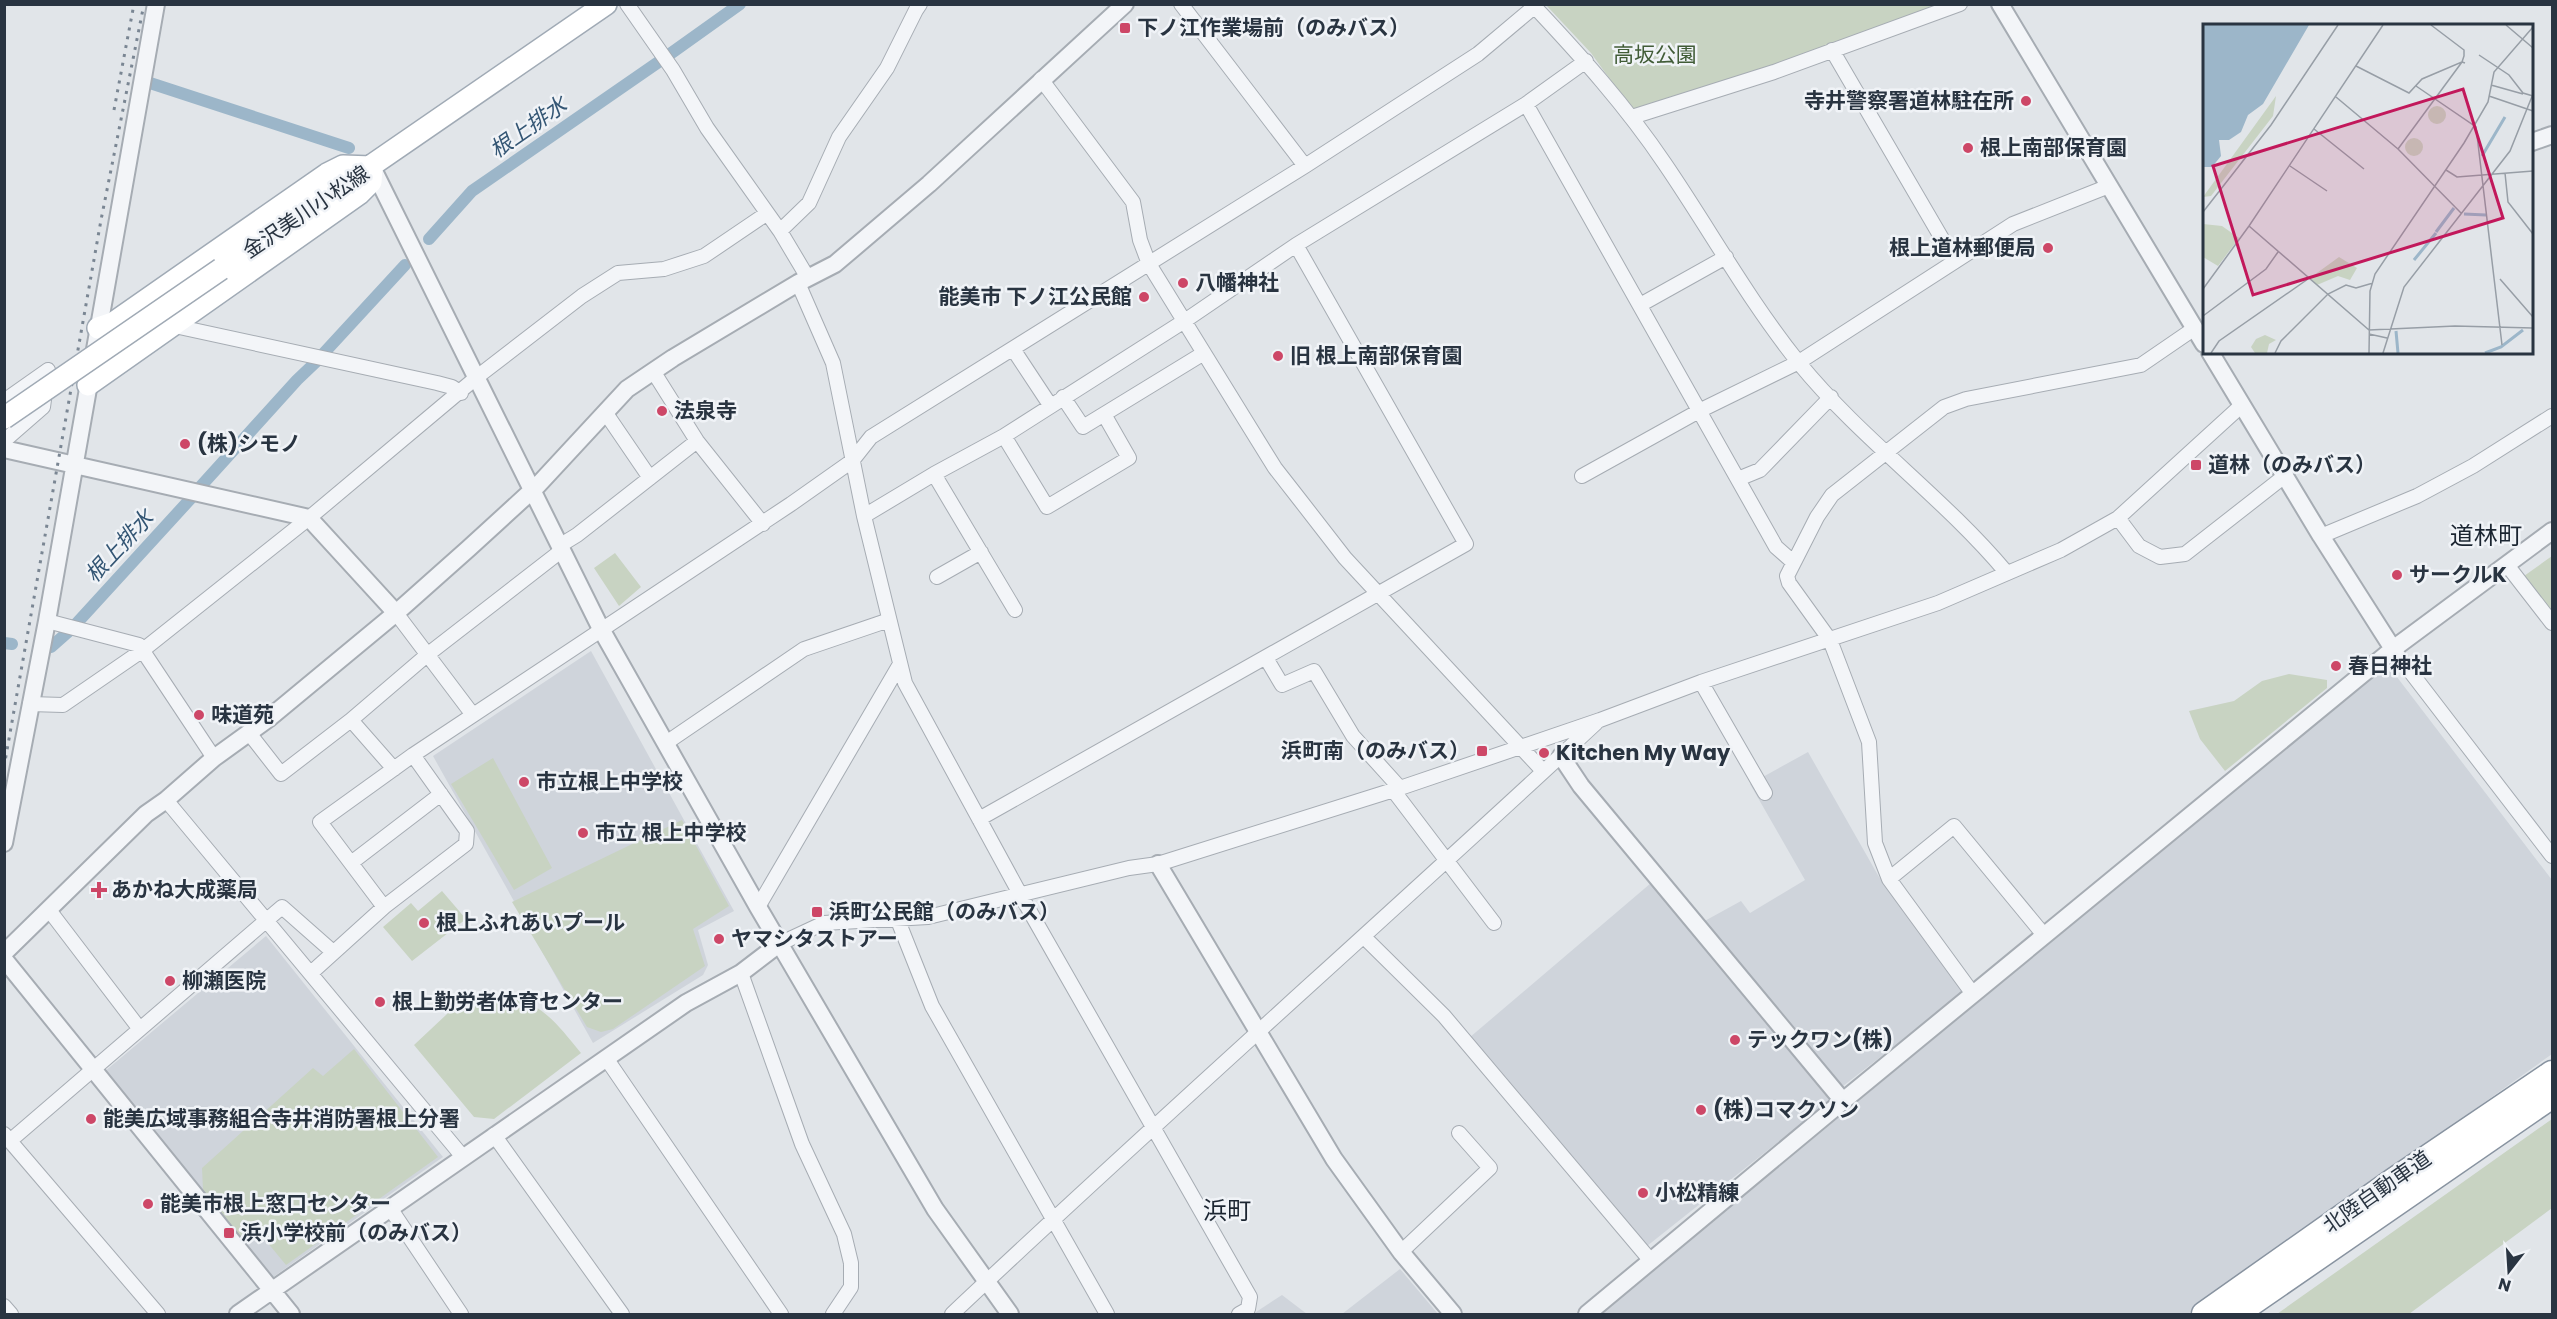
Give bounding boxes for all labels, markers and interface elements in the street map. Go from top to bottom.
place label: 下ノ江作業場前（のみバス） [1137,13,1410,42]
marker: 下ノ江作業場前（のみバス） [1118,21,1132,35]
inset map [2203,24,2533,354]
park label: 高坂公園 [1613,40,1697,69]
place label: 寺井警察署道林駐在所 [1804,86,2014,115]
water label: 根上排水 [483,88,575,165]
marker: 寺井警察署道林駐在所 [2019,94,2033,108]
place label: 根上南部保育園 [1980,133,2127,162]
marker: 根上南部保育園 [1961,141,1975,155]
street label: 金沢美川小松線 [237,158,375,265]
place label: 根上道林郵便局 [1889,233,2036,262]
marker: 根上道林郵便局 [2041,241,2055,255]
place label: 八幡神社 [1195,268,1279,297]
marker: 八幡神社 [1176,276,1190,290]
place label: 能美市 下ノ江公民館 [939,282,1132,311]
marker: 能美市 下ノ江公民館 [1137,290,1151,304]
place label: 旧 根上南部保育園 [1290,341,1462,370]
marker: 旧 根上南部保育園 [1271,349,1285,363]
place label: 法泉寺 [674,396,737,425]
marker: 法泉寺 [655,404,669,418]
place label: (株)シモノ [197,429,301,458]
marker: (株)シモノ [178,437,192,451]
place label: 道林（のみバス） [2208,450,2376,479]
marker: 道林（のみバス） [2189,458,2203,472]
water label: 根上排水 [78,502,162,589]
district label: 道林町 [2450,519,2522,552]
place label: サークルK [2409,560,2507,589]
marker: サークルK [2390,568,2404,582]
place label: 春日神社 [2348,651,2432,680]
marker: 春日神社 [2329,659,2343,673]
place label: 味道苑 [211,700,274,729]
marker: 味道苑 [192,708,206,722]
place label: 浜町南（のみバス） [1281,736,1470,765]
place label: Kitchen My Way [1556,738,1731,767]
marker: 浜町南（のみバス） [1475,744,1489,758]
marker: Kitchen My Way [1537,746,1551,760]
place label: 市立根上中学校 [536,767,683,796]
marker: 市立根上中学校 [517,775,531,789]
place label: 市立 根上中学校 [595,818,746,847]
marker: 市立 根上中学校 [576,826,590,840]
place label: あかね大成薬局 [111,875,258,904]
marker: あかね大成薬局 [92,883,106,897]
place label: 浜町公民館（のみバス） [829,897,1060,926]
marker: 浜町公民館（のみバス） [810,905,824,919]
place label: 根上ふれあいプール [436,908,625,937]
marker: 根上ふれあいプール [417,916,431,930]
place label: ヤマシタストアー [731,924,898,953]
marker: ヤマシタストアー [712,932,726,946]
place label: 柳瀬医院 [182,966,266,995]
marker: 柳瀬医院 [163,974,177,988]
place label: 根上勤労者体育センター [392,987,623,1016]
marker: 根上勤労者体育センター [373,995,387,1009]
place label: テックワン(株) [1747,1025,1893,1054]
marker: テックワン(株) [1728,1033,1742,1047]
place label: (株)コマクソン [1713,1095,1859,1124]
marker: (株)コマクソン [1694,1103,1708,1117]
place label: 能美広域事務組合寺井消防署根上分署 [103,1104,460,1133]
marker: 能美広域事務組合寺井消防署根上分署 [84,1112,98,1126]
street label: 北陸自動車道 [2317,1144,2437,1240]
place label: 小松精練 [1655,1178,1739,1207]
marker: 小松精練 [1636,1186,1650,1200]
place label: 能美市根上窓口センター [160,1189,391,1218]
district label: 浜町 [1203,1194,1251,1227]
marker: 能美市根上窓口センター [141,1197,155,1211]
place label: 浜小学校前（のみバス） [241,1218,472,1247]
marker: 浜小学校前（のみバス） [222,1226,236,1240]
north arrow [2479,1241,2539,1301]
text: N [2496,1272,2514,1298]

